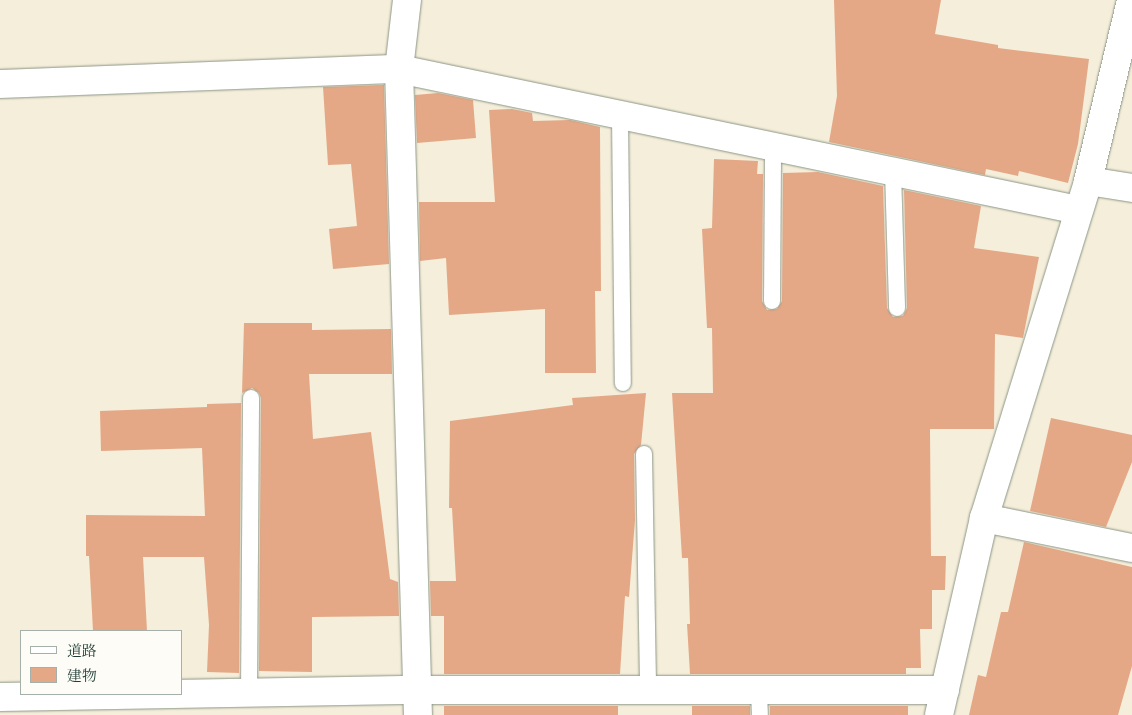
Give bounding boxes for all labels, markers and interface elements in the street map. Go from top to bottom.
legend [20,630,182,695]
text: 道路 [67,641,97,660]
text: 建物 [67,666,97,685]

